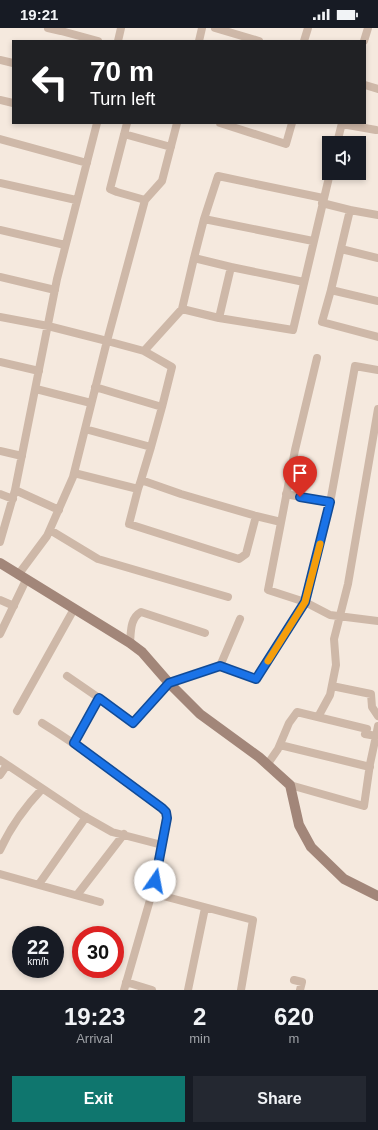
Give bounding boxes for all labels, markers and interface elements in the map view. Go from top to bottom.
text: 19:21 [20,6,58,23]
icon: left [24,56,76,108]
text: 70 m [90,56,154,87]
text: Turn left [90,89,155,109]
map controls [322,136,366,180]
button: sound [322,136,366,180]
pin [283,456,317,497]
icon: arrive [289,462,311,484]
position arrow [134,860,176,902]
speed limit sign: 30 [72,926,124,978]
text: 22 [27,936,49,958]
text: km/h [27,956,49,967]
text: 19:23 [64,1003,125,1030]
text: 2 [193,1003,206,1030]
text: 620 [274,1003,314,1030]
text: Arrival [76,1031,113,1046]
text: min [189,1031,210,1046]
text: m [289,1031,299,1046]
button: Exit [12,1076,185,1122]
button: Share [193,1076,366,1122]

